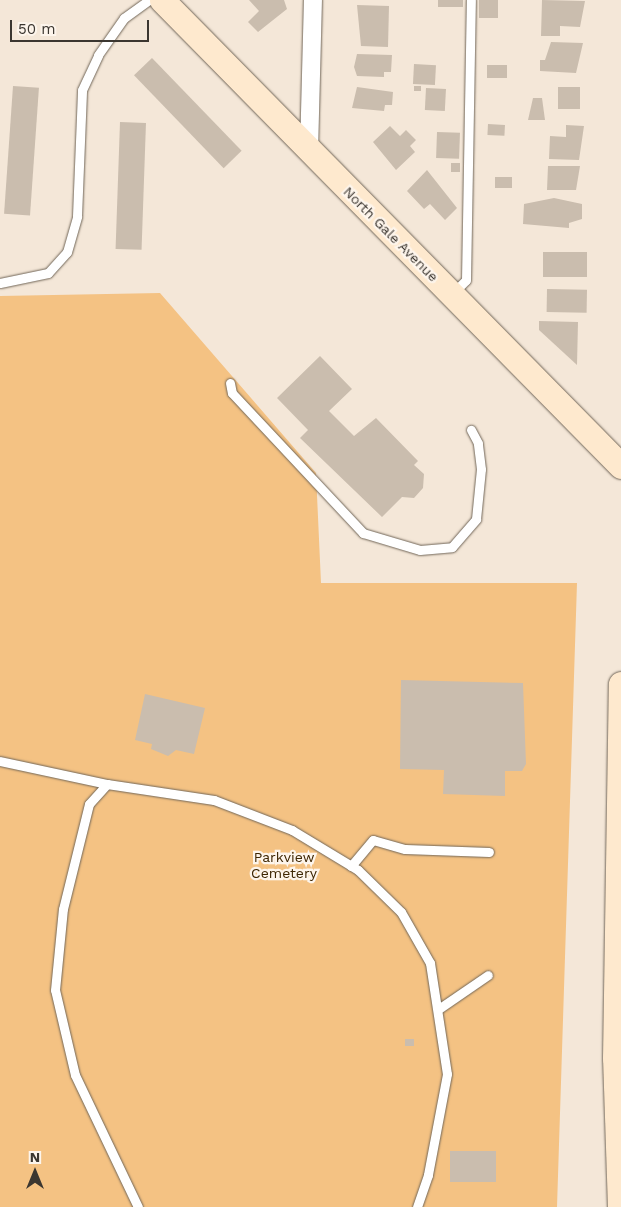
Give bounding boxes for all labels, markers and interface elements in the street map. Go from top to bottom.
scale bar [12,10,151,42]
text: 50 m [18,20,55,38]
street label: North Gale Avenue [340,183,442,285]
park label: Parkview Cemetery [251,849,317,882]
north arrow [10,1147,60,1197]
text: N [30,1149,40,1165]

